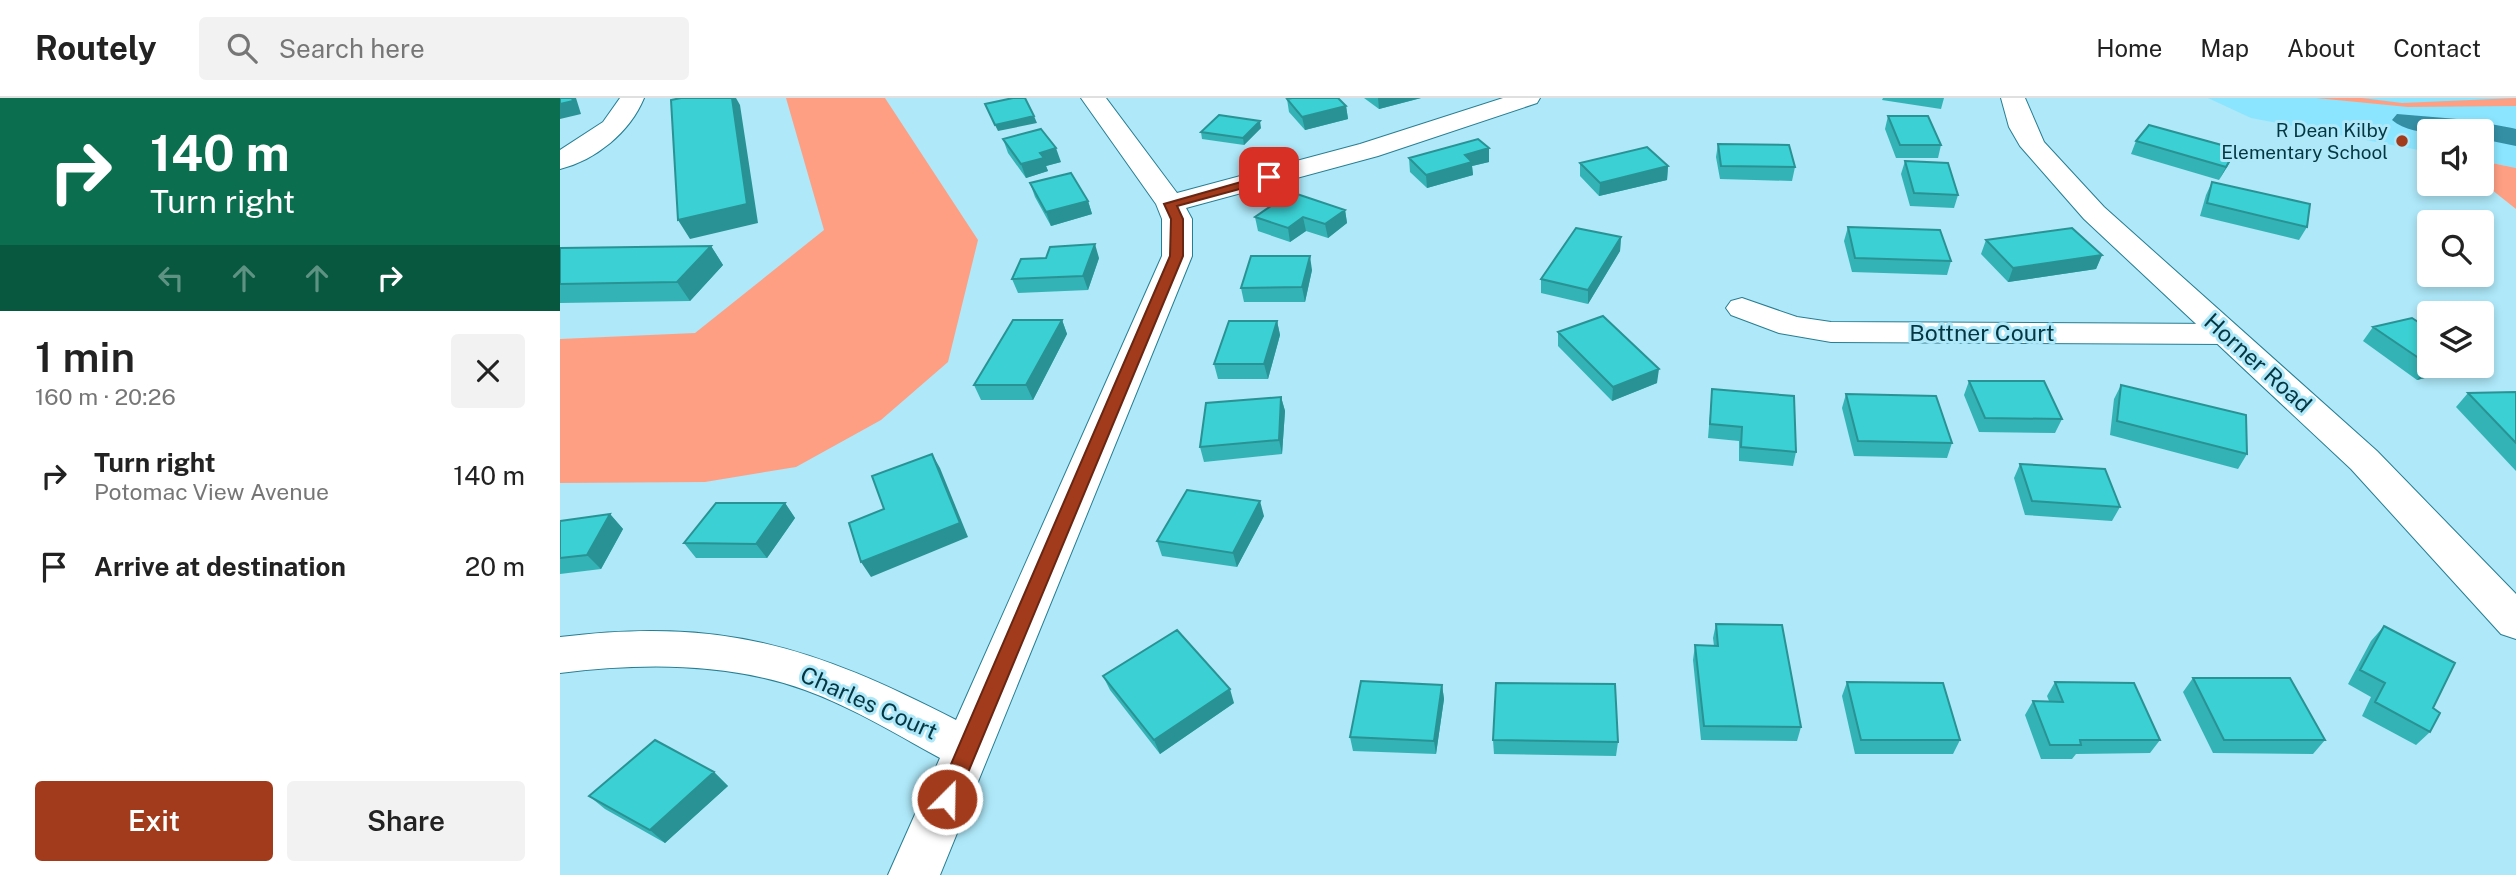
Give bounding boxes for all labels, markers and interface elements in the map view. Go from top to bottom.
search box [199,17,689,80]
text: Routely [35,29,157,67]
icon: search [223,29,261,67]
text: Search here [279,33,425,64]
text: Home [2096,34,2162,62]
text: Map [2200,34,2249,62]
text: About [2287,34,2355,62]
text: Contact [2393,34,2481,62]
place label: R Dean Kilby Elementary School [2221,119,2388,163]
map controls [2417,119,2494,378]
button: sound [2417,119,2494,196]
text: 140 m [150,124,290,182]
icon: right [35,126,126,217]
marker: R Dean Kilby Elementary School [2394,133,2410,149]
pin [1239,147,1299,207]
icon: arrive [1250,158,1288,196]
text: Turn right [150,183,295,220]
button: search [2417,210,2494,287]
icon: left [152,259,190,297]
icon: ahead [225,259,263,297]
icon: ahead [298,259,336,297]
icon: right [371,259,409,297]
button: layers [2417,301,2494,378]
street label: Horner Road [2199,307,2317,418]
street label: Bottner Court [1909,319,2055,346]
text: 1 min [35,332,135,381]
button: close [451,334,525,408]
text: 160 m · 20:26 [35,383,176,410]
text: Turn right [94,447,216,478]
icon: right [35,457,73,495]
text: 140 m [453,460,525,491]
text: Potomac View Avenue [94,478,329,505]
icon: arrive [35,548,73,586]
text: Arrive at destination [94,551,346,582]
text: 20 m [465,551,525,582]
street label: Charles Court [797,660,942,745]
position arrow [910,762,984,836]
button: Exit [35,781,273,861]
button: Share [287,781,525,861]

